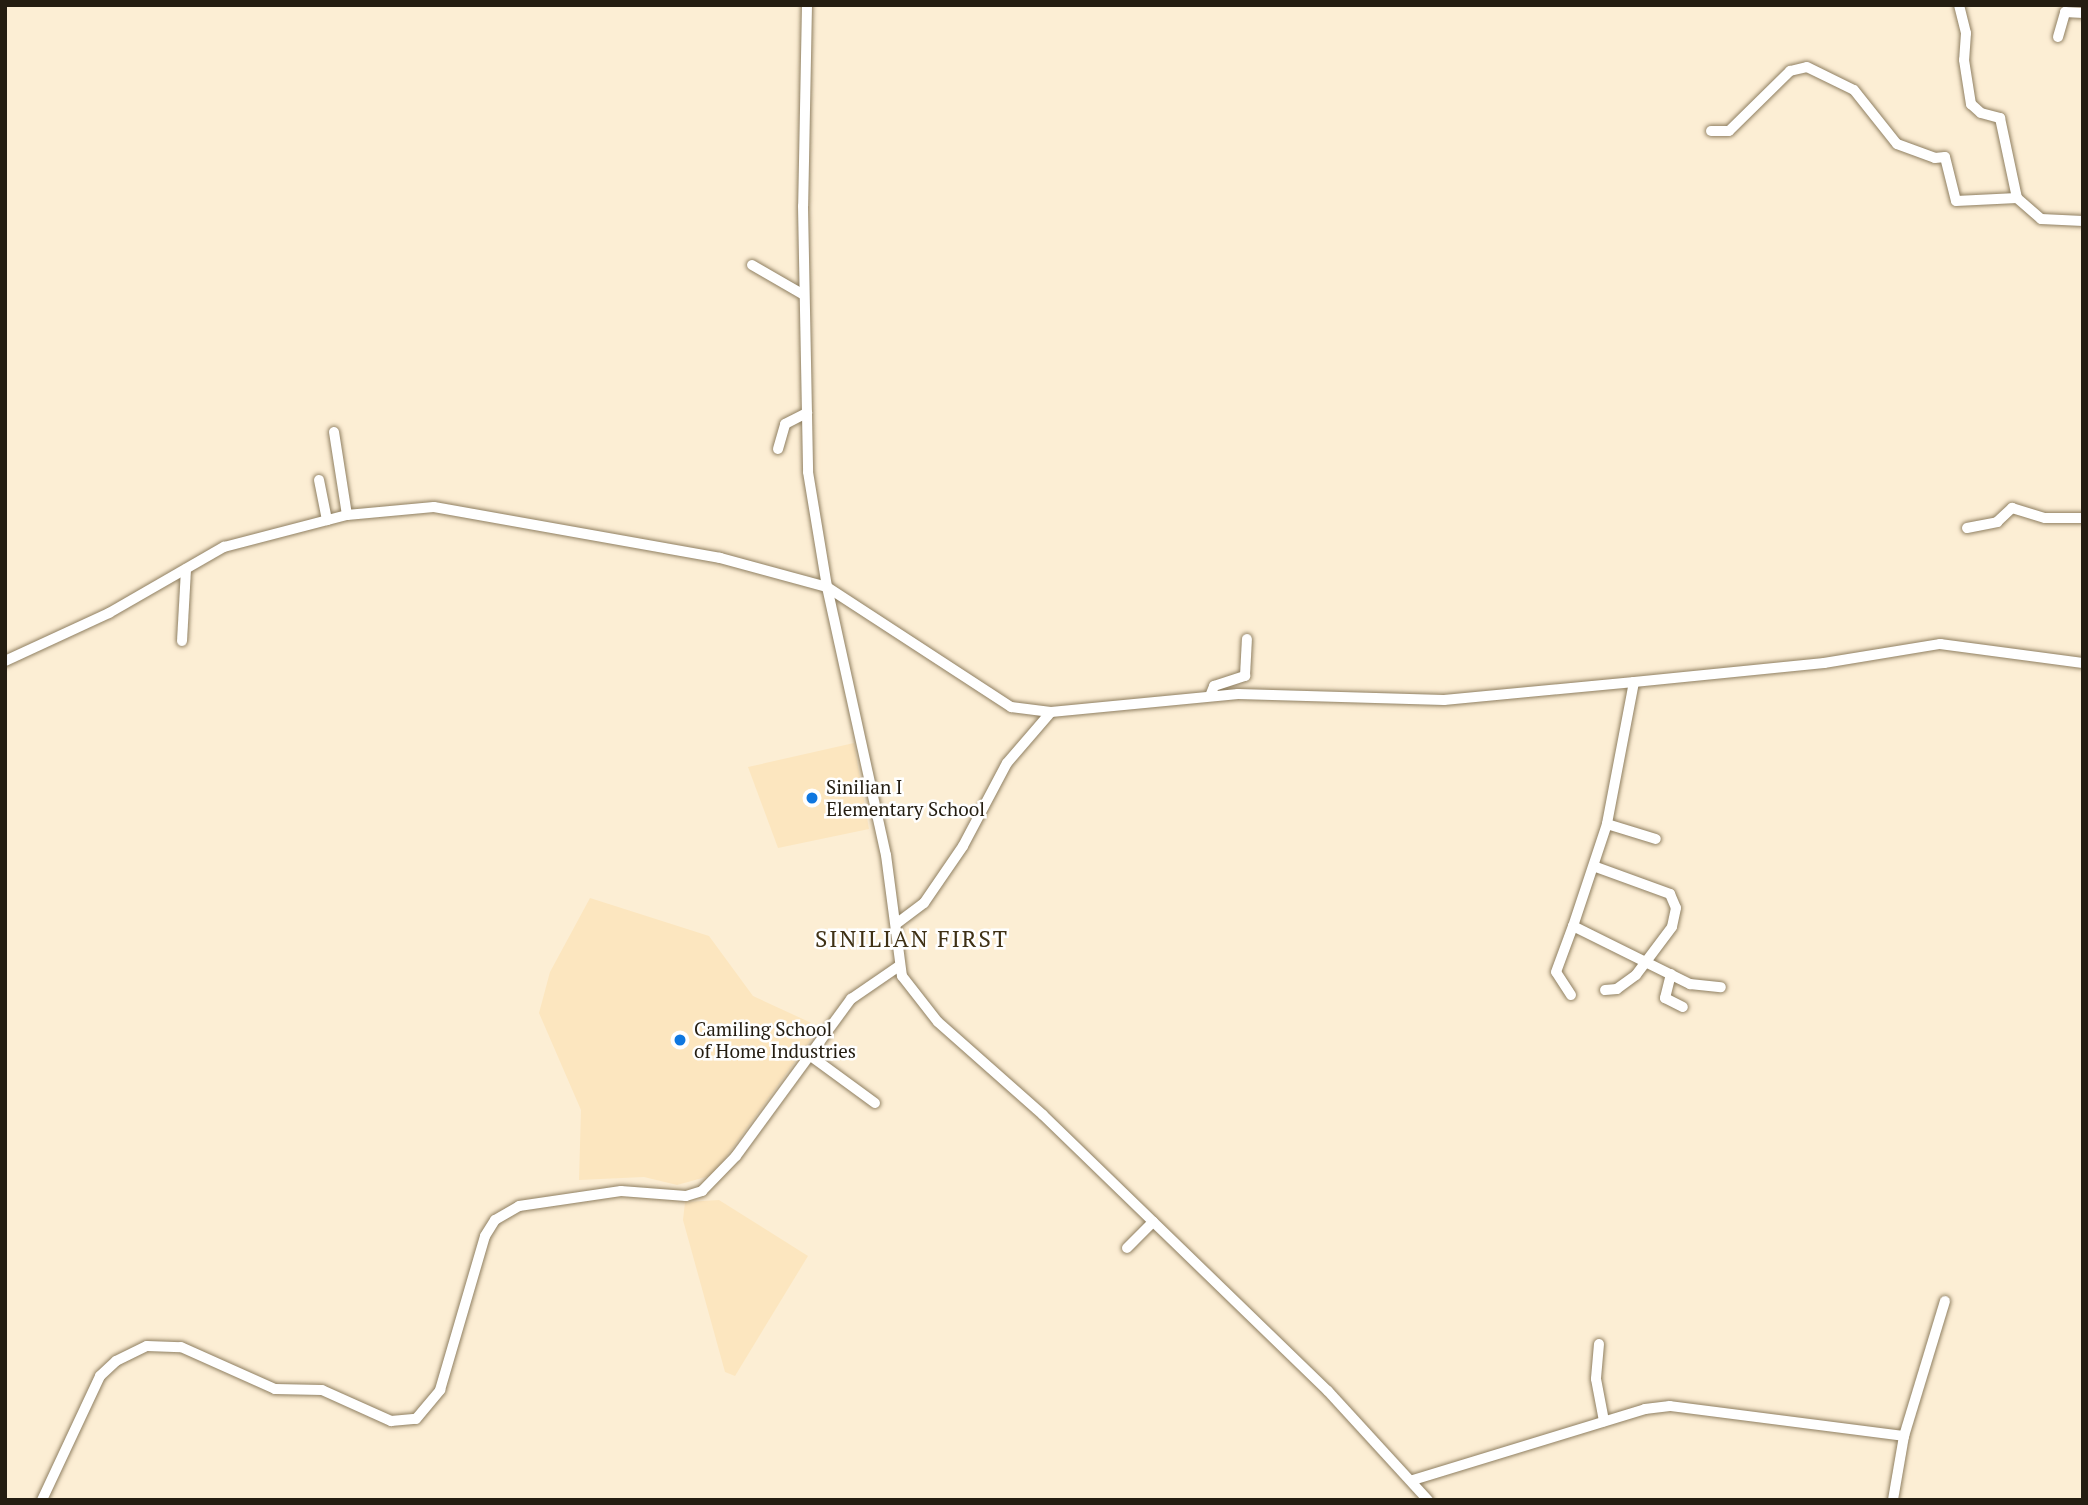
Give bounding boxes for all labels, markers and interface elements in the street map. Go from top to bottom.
place label: Sinilian I Elementary School [826,776,985,820]
marker: Sinilian I Elementary School [804,790,820,806]
district label: SINILIAN FIRST [817,925,1007,953]
place label: Camiling School of Home Industries [694,1018,856,1062]
marker: Camiling School of Home Industries [672,1032,688,1048]

